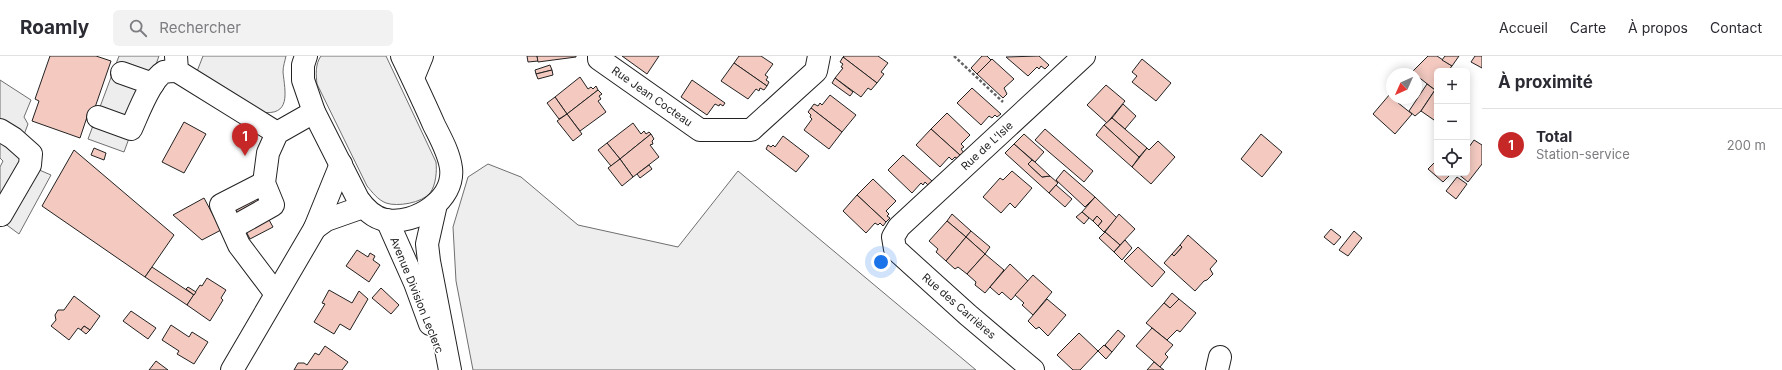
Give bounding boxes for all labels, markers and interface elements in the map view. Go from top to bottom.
search box [113,10,393,46]
text: Roamly [20,16,89,39]
icon: search [127,17,149,39]
text: Rechercher [159,18,241,37]
text: Accueil [1499,19,1548,36]
text: Carte [1570,19,1606,36]
text: À propos [1628,19,1688,36]
text: Contact [1710,19,1762,36]
street label: Rue Jean Cocteau [609,63,695,130]
north arrow [1386,68,1422,104]
map controls [1434,68,1470,176]
button: + [1434,68,1470,104]
text: À proximité [1498,72,1593,92]
button: − [1434,104,1470,140]
street label: Rue de L'Isle [958,118,1016,173]
pin: 1 [232,123,258,156]
text: Total [1536,127,1572,146]
text: 1 [1508,137,1514,153]
text: 200 m [1727,137,1766,153]
button: locate [1434,140,1470,176]
text: Station-service [1536,146,1630,162]
street label: Avenue Division Leclerc [387,235,447,355]
your location [871,252,891,272]
street label: Rue des Carrières [919,270,999,342]

